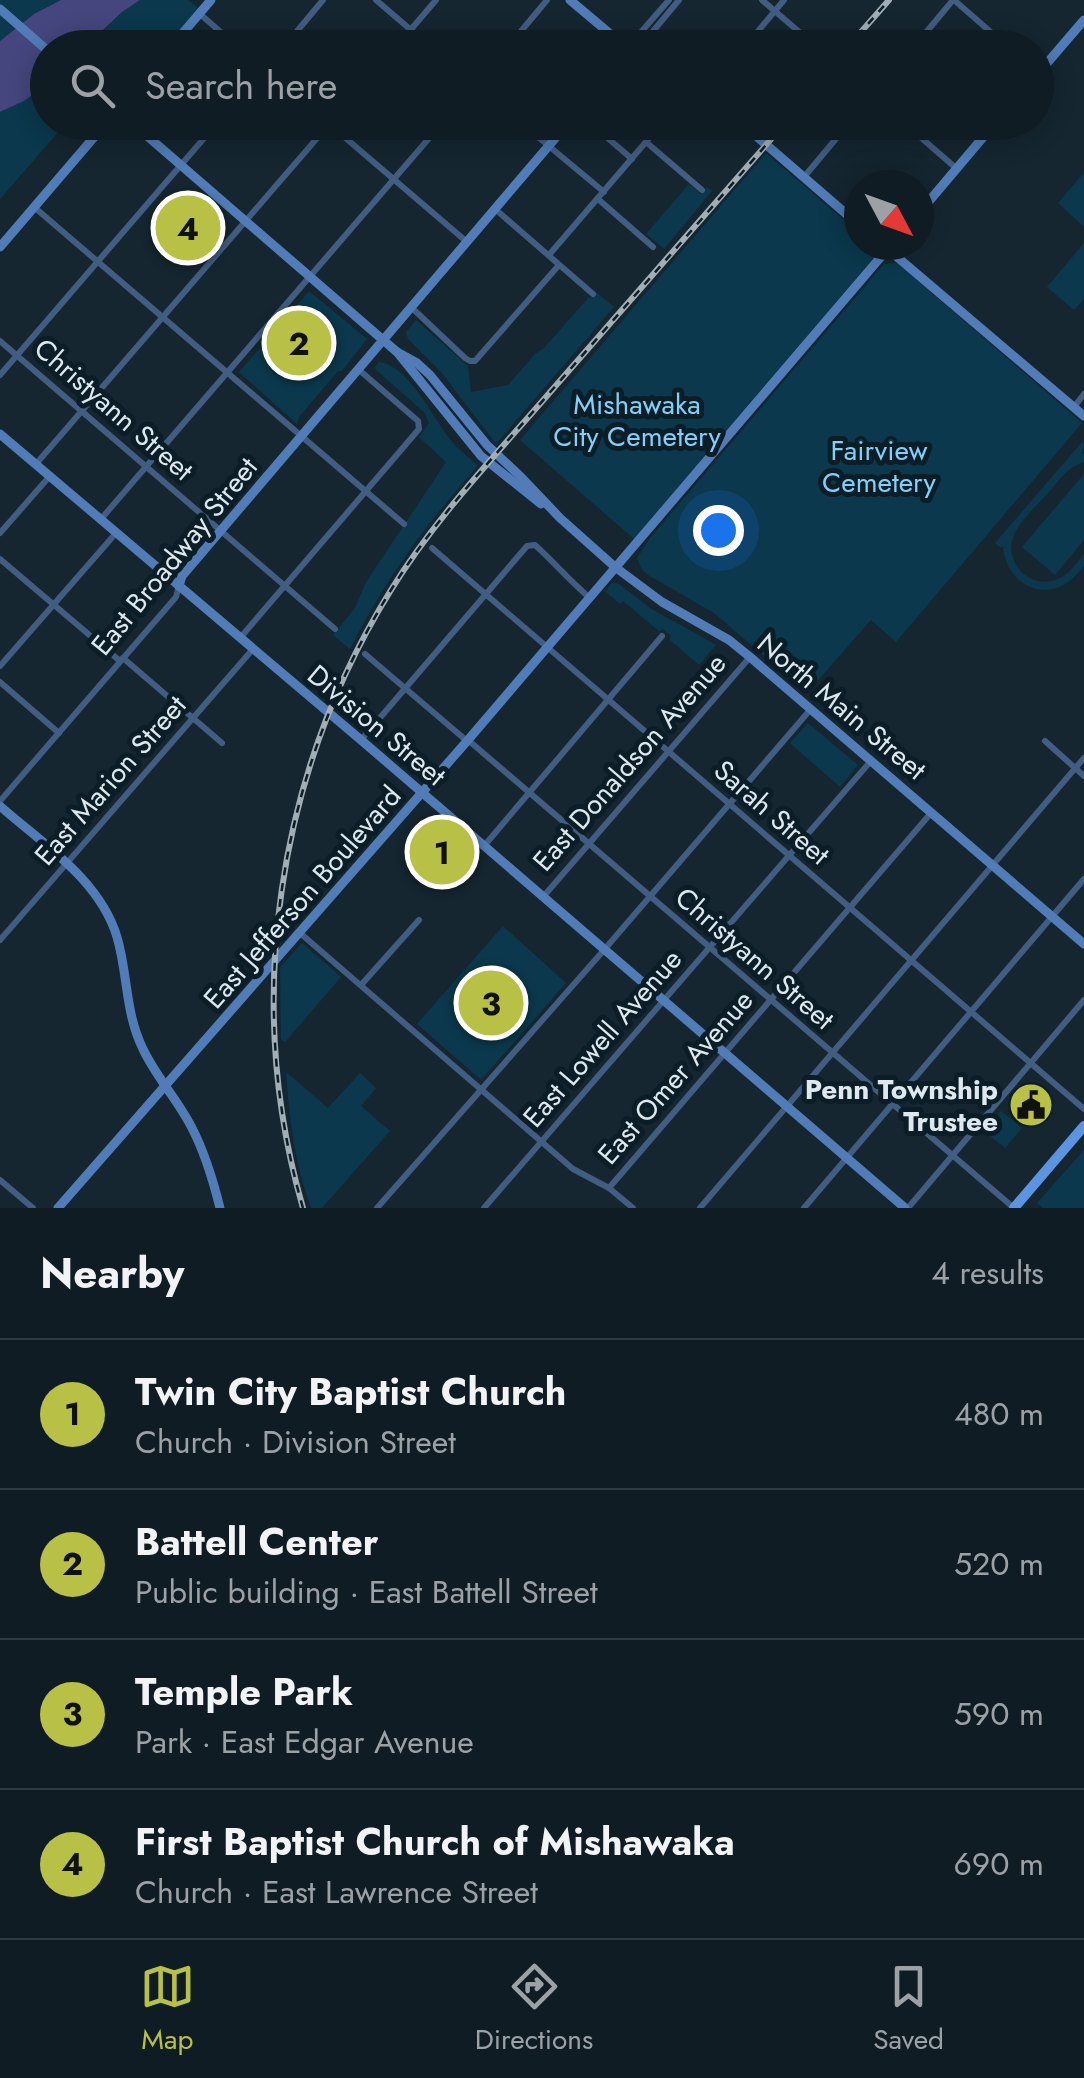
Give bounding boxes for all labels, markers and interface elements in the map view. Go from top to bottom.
search box [30,30,1054,140]
icon: search [65,58,120,113]
text: Search here [145,58,337,113]
north arrow [844,170,934,260]
pin: 4 [156,190,220,266]
pin: 2 [266,306,332,380]
street label: Christyann Street [25,329,202,490]
park label: Mishawaka City Cemetery [553,384,722,457]
park label: Fairview Cemetery [822,430,937,503]
street label: East Broadway Street [81,448,267,664]
your location [693,505,744,556]
street label: North Main Street [748,623,935,790]
street label: East Donaldson Avenue [523,644,736,880]
street label: Division Street [299,655,455,796]
street label: East Marion Street [25,686,196,874]
street label: Sarah Street [705,750,839,875]
street label: East Jefferson Boulevard [194,777,411,1018]
pin: 1 [410,814,474,890]
street label: Christyann Street [666,878,843,1039]
street label: East Lowell Avenue [513,940,691,1136]
pin: 3 [458,966,524,1040]
street label: East Omer Avenue [588,981,763,1173]
place label: Penn Township Trustee [805,1069,998,1142]
public building icon: Penn Township Trustee [1008,1082,1054,1128]
text: Nearby [40,1243,184,1304]
text: 4 results [931,1250,1044,1296]
text: Twin City Baptist Church [135,1364,566,1419]
text: 1 [64,1391,81,1437]
text: 480 m [954,1391,1044,1437]
text: Church · Division Street [135,1419,456,1465]
text: Battell Center [135,1514,378,1569]
text: 2 [62,1541,83,1587]
text: 520 m [954,1541,1044,1587]
text: Public building · East Battell Street [135,1569,598,1615]
text: Temple Park [135,1664,353,1719]
text: 3 [63,1691,82,1737]
text: 590 m [954,1691,1044,1737]
text: Park · East Edgar Avenue [135,1719,474,1765]
text: First Baptist Church of Mishawaka [135,1814,735,1869]
text: 4 [61,1841,84,1887]
text: 690 m [953,1841,1044,1887]
text: Church · East Lawrence Street [135,1869,538,1915]
tab: Map [140,1959,195,2060]
tab: Directions [475,1959,593,2060]
tab: Saved [873,1959,944,2060]

